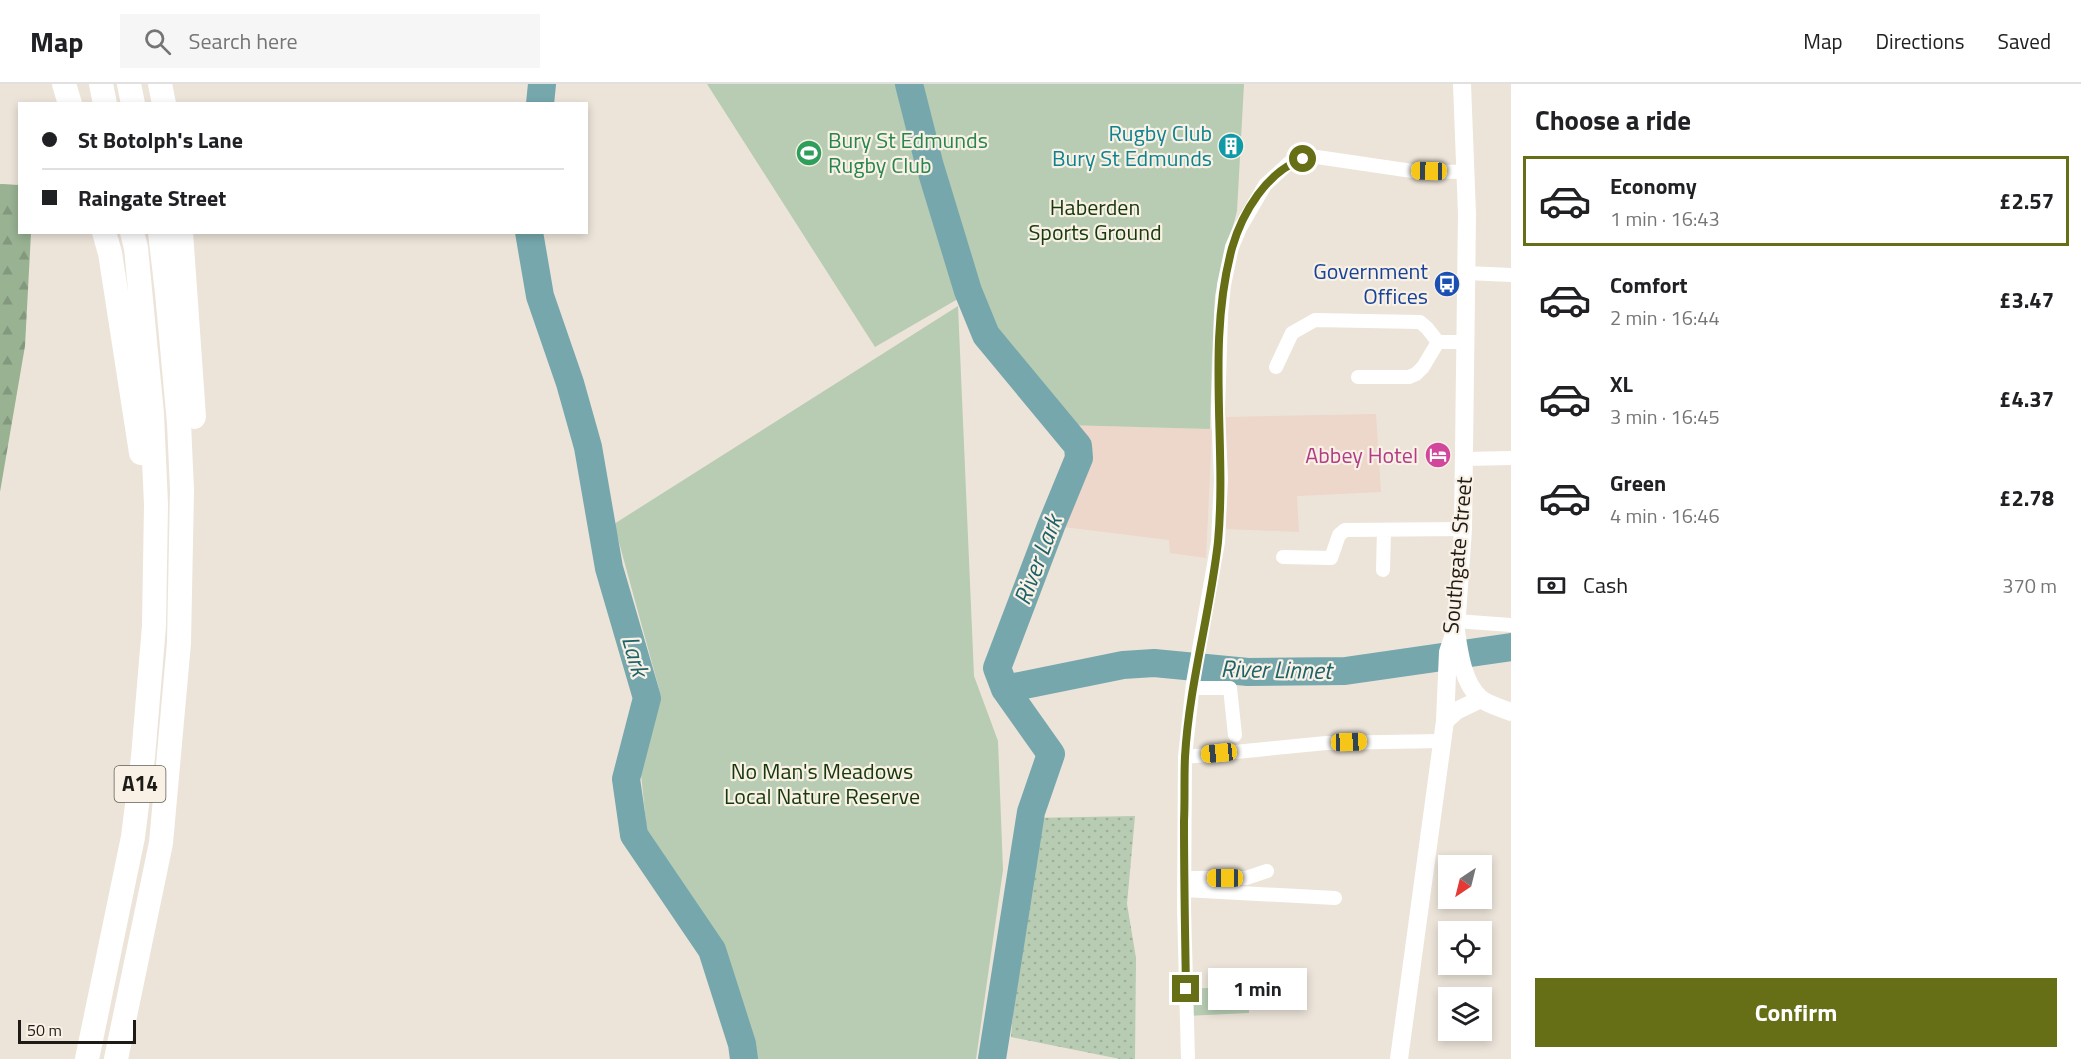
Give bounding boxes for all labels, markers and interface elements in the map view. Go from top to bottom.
search box [120,14,540,68]
text: Map [30,20,84,63]
text: Search here [189,24,298,58]
icon: search [141,25,174,58]
text: Map [1803,25,1843,57]
text: Directions [1876,25,1965,57]
text: Saved [1998,25,2051,57]
text: Choose a ride [1535,99,1691,140]
place label: Rugby Club Bury St Edmunds [1052,116,1212,175]
text: St Botolph's Lane [78,123,243,157]
place label: Bury St Edmunds Rugby Club [828,123,988,182]
building icon: Rugby Club Bury St Edmunds [1216,131,1246,161]
sports icon: Bury St Edmunds Rugby Club [794,138,824,168]
route start [1289,145,1316,172]
car [1411,162,1447,180]
text: Economy [1610,169,1697,203]
icon: car [1538,174,1592,228]
text: Raingate Street [78,181,226,215]
text: £2.57 [1999,184,2054,218]
park label: Haberden Sports Ground [1028,190,1162,249]
text: 1 min · 16:43 [1610,203,1720,234]
place label: Government Offices [1313,254,1428,313]
text: Comfort [1610,268,1688,302]
bus stop icon: Government Offices [1432,269,1462,299]
icon: car [1538,273,1592,327]
text: £3.47 [1999,283,2054,317]
text: 2 min · 16:44 [1610,302,1720,333]
text: XL [1610,367,1633,401]
icon: car [1538,372,1592,426]
text: £4.37 [1999,382,2054,416]
text: 3 min · 16:45 [1610,401,1720,432]
place label: Abbey Hotel [1305,438,1418,472]
hotel icon: Abbey Hotel [1423,440,1453,470]
text: Green [1610,466,1666,500]
icon: car [1538,471,1592,525]
street label: Southgate Street [1433,475,1481,635]
text: £2.78 [1999,481,2054,515]
text: 4 min · 16:46 [1610,500,1720,531]
water label: River Lark [1004,506,1072,610]
text: Cash [1583,568,1628,602]
icon: cash [1535,569,1568,602]
text: 370 m [2002,570,2057,601]
water label: Lark [613,631,660,683]
water label: River Linnet [1220,650,1335,688]
car [1331,732,1367,752]
car [1200,742,1238,764]
park label: No Man's Meadows Local Nature Reserve [724,754,920,813]
road number: A14 [114,766,166,802]
north arrow [1438,855,1492,909]
map controls [1438,855,1492,1041]
car [1207,869,1243,887]
button: locate [1438,921,1492,975]
callout: 1 min [1207,968,1306,1010]
text: 1 min [1233,973,1282,1004]
route end [1172,975,1199,1002]
button: Confirm [1535,978,2057,1047]
button: layers [1438,987,1492,1041]
scale bar [18,1017,136,1044]
text: 50 m [27,1018,62,1042]

